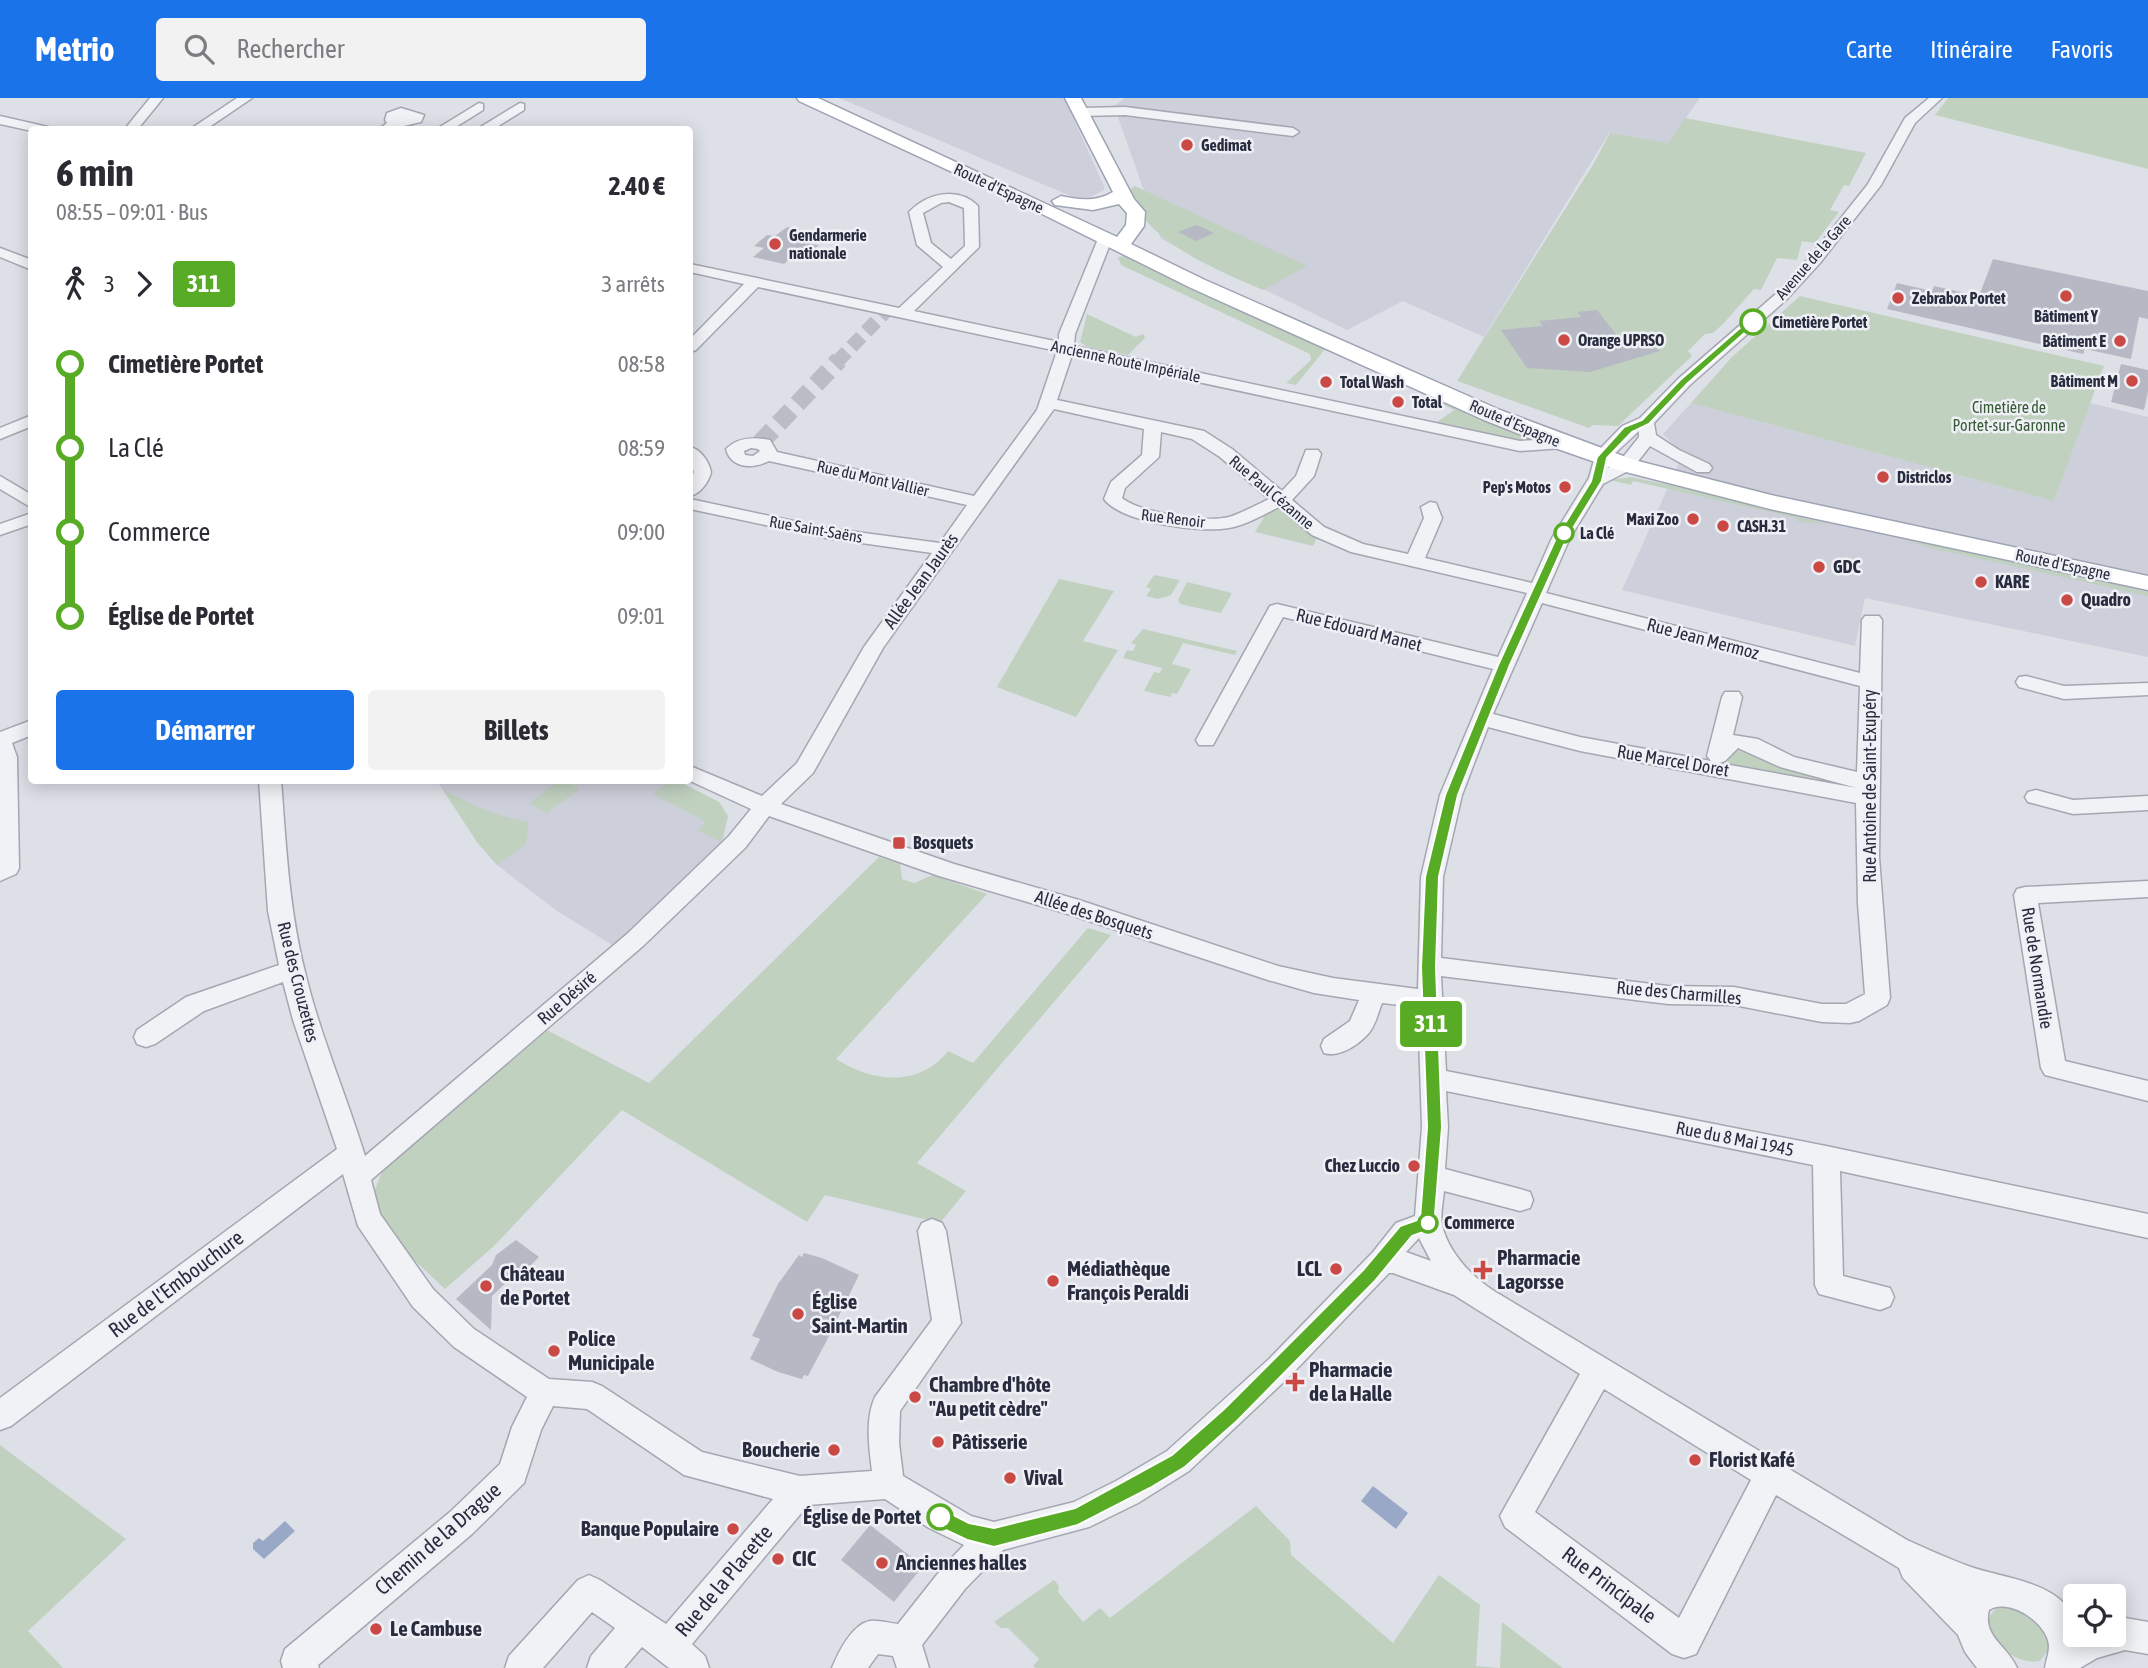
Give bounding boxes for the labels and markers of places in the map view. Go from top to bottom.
place label: Gedimat [1201,136,1252,154]
marker: Gedimat [1179,137,1195,153]
place label: Gendarmerie nationale [789,226,867,262]
marker: Gendarmerie nationale [767,236,783,252]
marker: Bâtiment Y [2058,288,2074,304]
place label: Zebrabox Portet [1912,289,2006,307]
marker: Zebrabox Portet [1890,290,1906,306]
place label: Bâtiment Y [2034,307,2099,325]
marker: Cimetière Portet [1740,309,1766,335]
place label: Cimetière Portet [1772,313,1868,331]
place label: Orange UPRSO [1578,331,1664,349]
marker: Orange UPRSO [1556,332,1572,348]
place label: Bâtiment E [2043,332,2106,350]
marker: Bâtiment E [2112,333,2128,349]
place label: Bâtiment M [2051,372,2118,390]
place label: Total Wash [1340,373,1404,391]
marker: Bâtiment M [2124,373,2140,389]
marker: Total Wash [1318,374,1334,390]
place label: Total [1412,393,1443,411]
marker: Total [1390,394,1406,410]
place label: Districlos [1897,468,1952,486]
marker: Districlos [1875,469,1891,485]
place label: Pep's Motos [1483,478,1551,496]
marker: Pep's Motos [1557,479,1573,495]
place label: Maxi Zoo [1626,510,1679,528]
marker: Maxi Zoo [1685,511,1701,527]
place label: CASH.31 [1737,517,1786,535]
marker: CASH.31 [1715,518,1731,534]
marker: La Clé [1554,523,1574,543]
place label: La Clé [1580,524,1614,542]
place label: GDC [1833,556,1861,577]
marker: GDC [1811,559,1827,575]
place label: KARE [1995,571,2030,592]
marker: KARE [1973,574,1989,590]
place label: Quadro [2081,589,2131,610]
marker: Quadro [2059,592,2075,608]
place label: Bosquets [913,832,974,853]
marker: Bosquets [891,835,907,851]
place label: Chez Luccio [1324,1155,1400,1176]
marker: Chez Luccio [1406,1158,1422,1174]
place label: Commerce [1444,1212,1515,1233]
marker: Commerce [1418,1213,1438,1233]
place label: Pharmacie Lagorsse [1497,1245,1580,1293]
place label: Médiathèque François Peraldi [1067,1256,1189,1304]
place label: LCL [1297,1256,1322,1280]
place label: Château de Portet [500,1261,570,1309]
marker: LCL [1328,1261,1344,1277]
marker: Pharmacie Lagorsse [1475,1262,1491,1278]
marker: Médiathèque François Peraldi [1045,1273,1061,1289]
marker: Château de Portet [478,1278,494,1294]
place label: Église Saint-Martin [812,1289,908,1337]
marker: Église Saint-Martin [790,1306,806,1322]
place label: Police Municipale [568,1326,654,1374]
marker: Police Municipale [546,1343,562,1359]
place label: Pharmacie de la Halle [1309,1357,1392,1405]
place label: Chambre d'hôte "Au petit cèdre" [929,1372,1051,1420]
marker: Pharmacie de la Halle [1287,1374,1303,1390]
marker: Chambre d'hôte "Au petit cèdre" [907,1389,923,1405]
place label: Pâtisserie [952,1429,1027,1453]
marker: Pâtisserie [930,1434,946,1450]
place label: Boucherie [742,1437,820,1461]
marker: Boucherie [826,1442,842,1458]
place label: Florist Kafé [1709,1447,1795,1471]
marker: Florist Kafé [1687,1452,1703,1468]
place label: Vival [1023,1465,1063,1489]
marker: Vival [1002,1470,1018,1486]
place label: Église de Portet [803,1504,921,1528]
marker: Église de Portet [927,1504,953,1530]
place label: Banque Populaire [581,1516,719,1540]
marker: Banque Populaire [725,1521,741,1537]
place label: CIC [792,1546,817,1570]
place label: Anciennes halles [895,1550,1027,1574]
marker: CIC [770,1551,786,1567]
marker: Anciennes halles [874,1555,890,1571]
place label: Le Cambuse [390,1616,482,1640]
marker: Le Cambuse [368,1621,384,1637]

